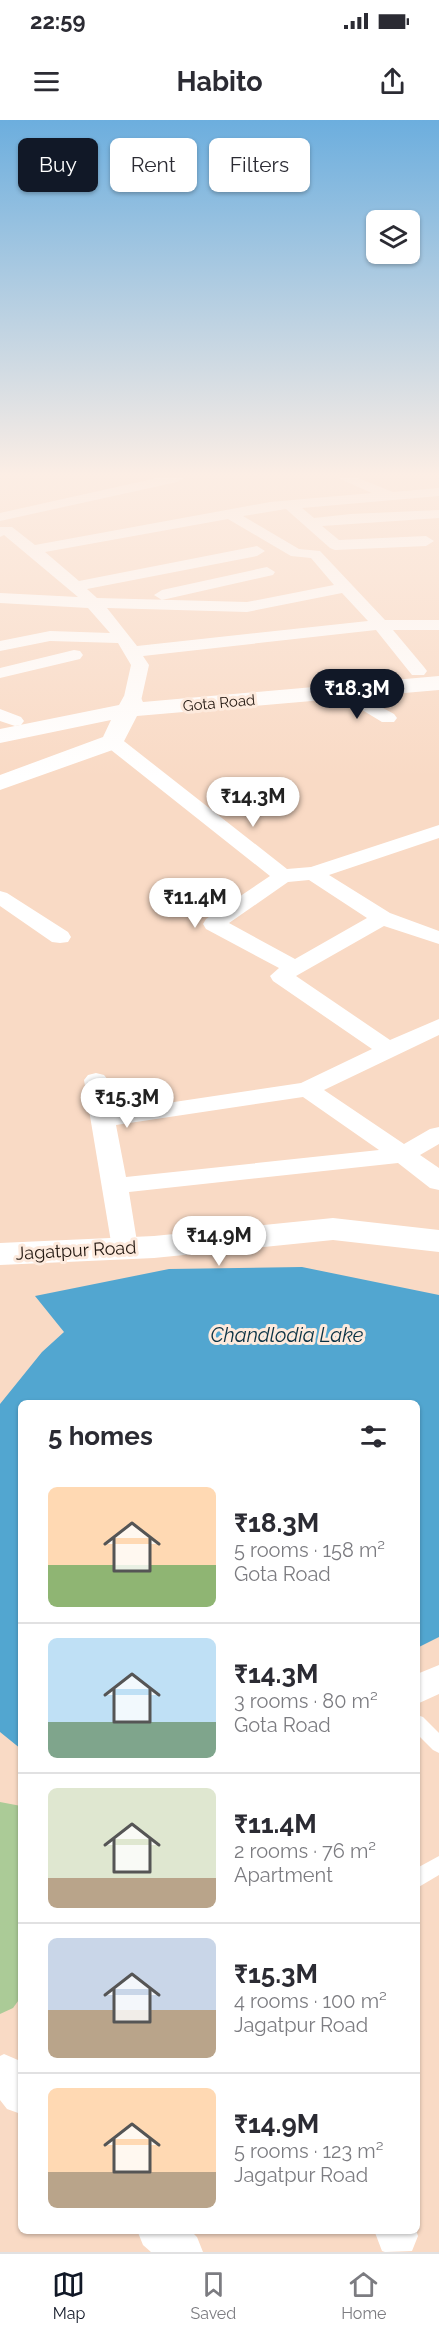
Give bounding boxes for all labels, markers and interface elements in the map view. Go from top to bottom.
text: 22:59 [30,8,85,34]
icon: menu [30,65,63,98]
icon: share [376,65,409,98]
text: Habito [177,66,263,97]
chip: Buy [18,138,98,192]
chip: Rent [110,138,197,192]
chip: Filters [209,138,310,192]
map controls [366,210,420,264]
button: layers [366,210,420,264]
pin: ₹18.3M [308,669,406,720]
text: ₹18.3M [324,676,390,700]
street label: Gota Road [182,691,256,715]
pin: ₹14.3M [204,777,302,828]
text: ₹14.3M [221,784,285,808]
pin: ₹11.4M [146,878,244,929]
text: ₹11.4M [163,885,227,909]
pin: ₹15.3M [78,1078,176,1129]
text: ₹15.3M [95,1085,159,1109]
pin: ₹14.9M [170,1216,268,1267]
text: ₹14.9M [186,1223,252,1247]
street label: Jagatpur Road [15,1236,137,1264]
water label: Chandlodia Lake [210,1323,364,1347]
icon: filters [357,1420,390,1453]
text: 5 homes [48,1421,153,1451]
text: ₹18.3M [234,1508,319,1538]
icon: home [96,1511,168,1583]
text: 5 rooms · 158 m² [234,1538,385,1562]
text: Gota Road [234,1562,331,1586]
text: ₹14.3M [234,1659,318,1689]
icon: home [96,1662,168,1734]
text: 3 rooms · 80 m² [234,1689,378,1713]
text: Gota Road [234,1713,331,1737]
text: ₹11.4M [234,1809,317,1839]
icon: home [96,1812,168,1884]
text: 2 rooms · 76 m² [234,1839,376,1863]
text: Apartment [234,1863,333,1887]
text: ₹15.3M [234,1959,318,1989]
icon: home [96,1962,168,2034]
text: 4 rooms · 100 m² [234,1989,387,2013]
text: Jagatpur Road [234,2013,368,2037]
text: ₹14.9M [234,2109,319,2139]
icon: home [96,2112,168,2184]
text: 5 rooms · 123 m² [234,2139,383,2163]
text: Jagatpur Road [234,2163,368,2187]
tab: Map [52,2268,85,2323]
tab: Saved [190,2268,236,2323]
tab: Home [341,2268,386,2323]

